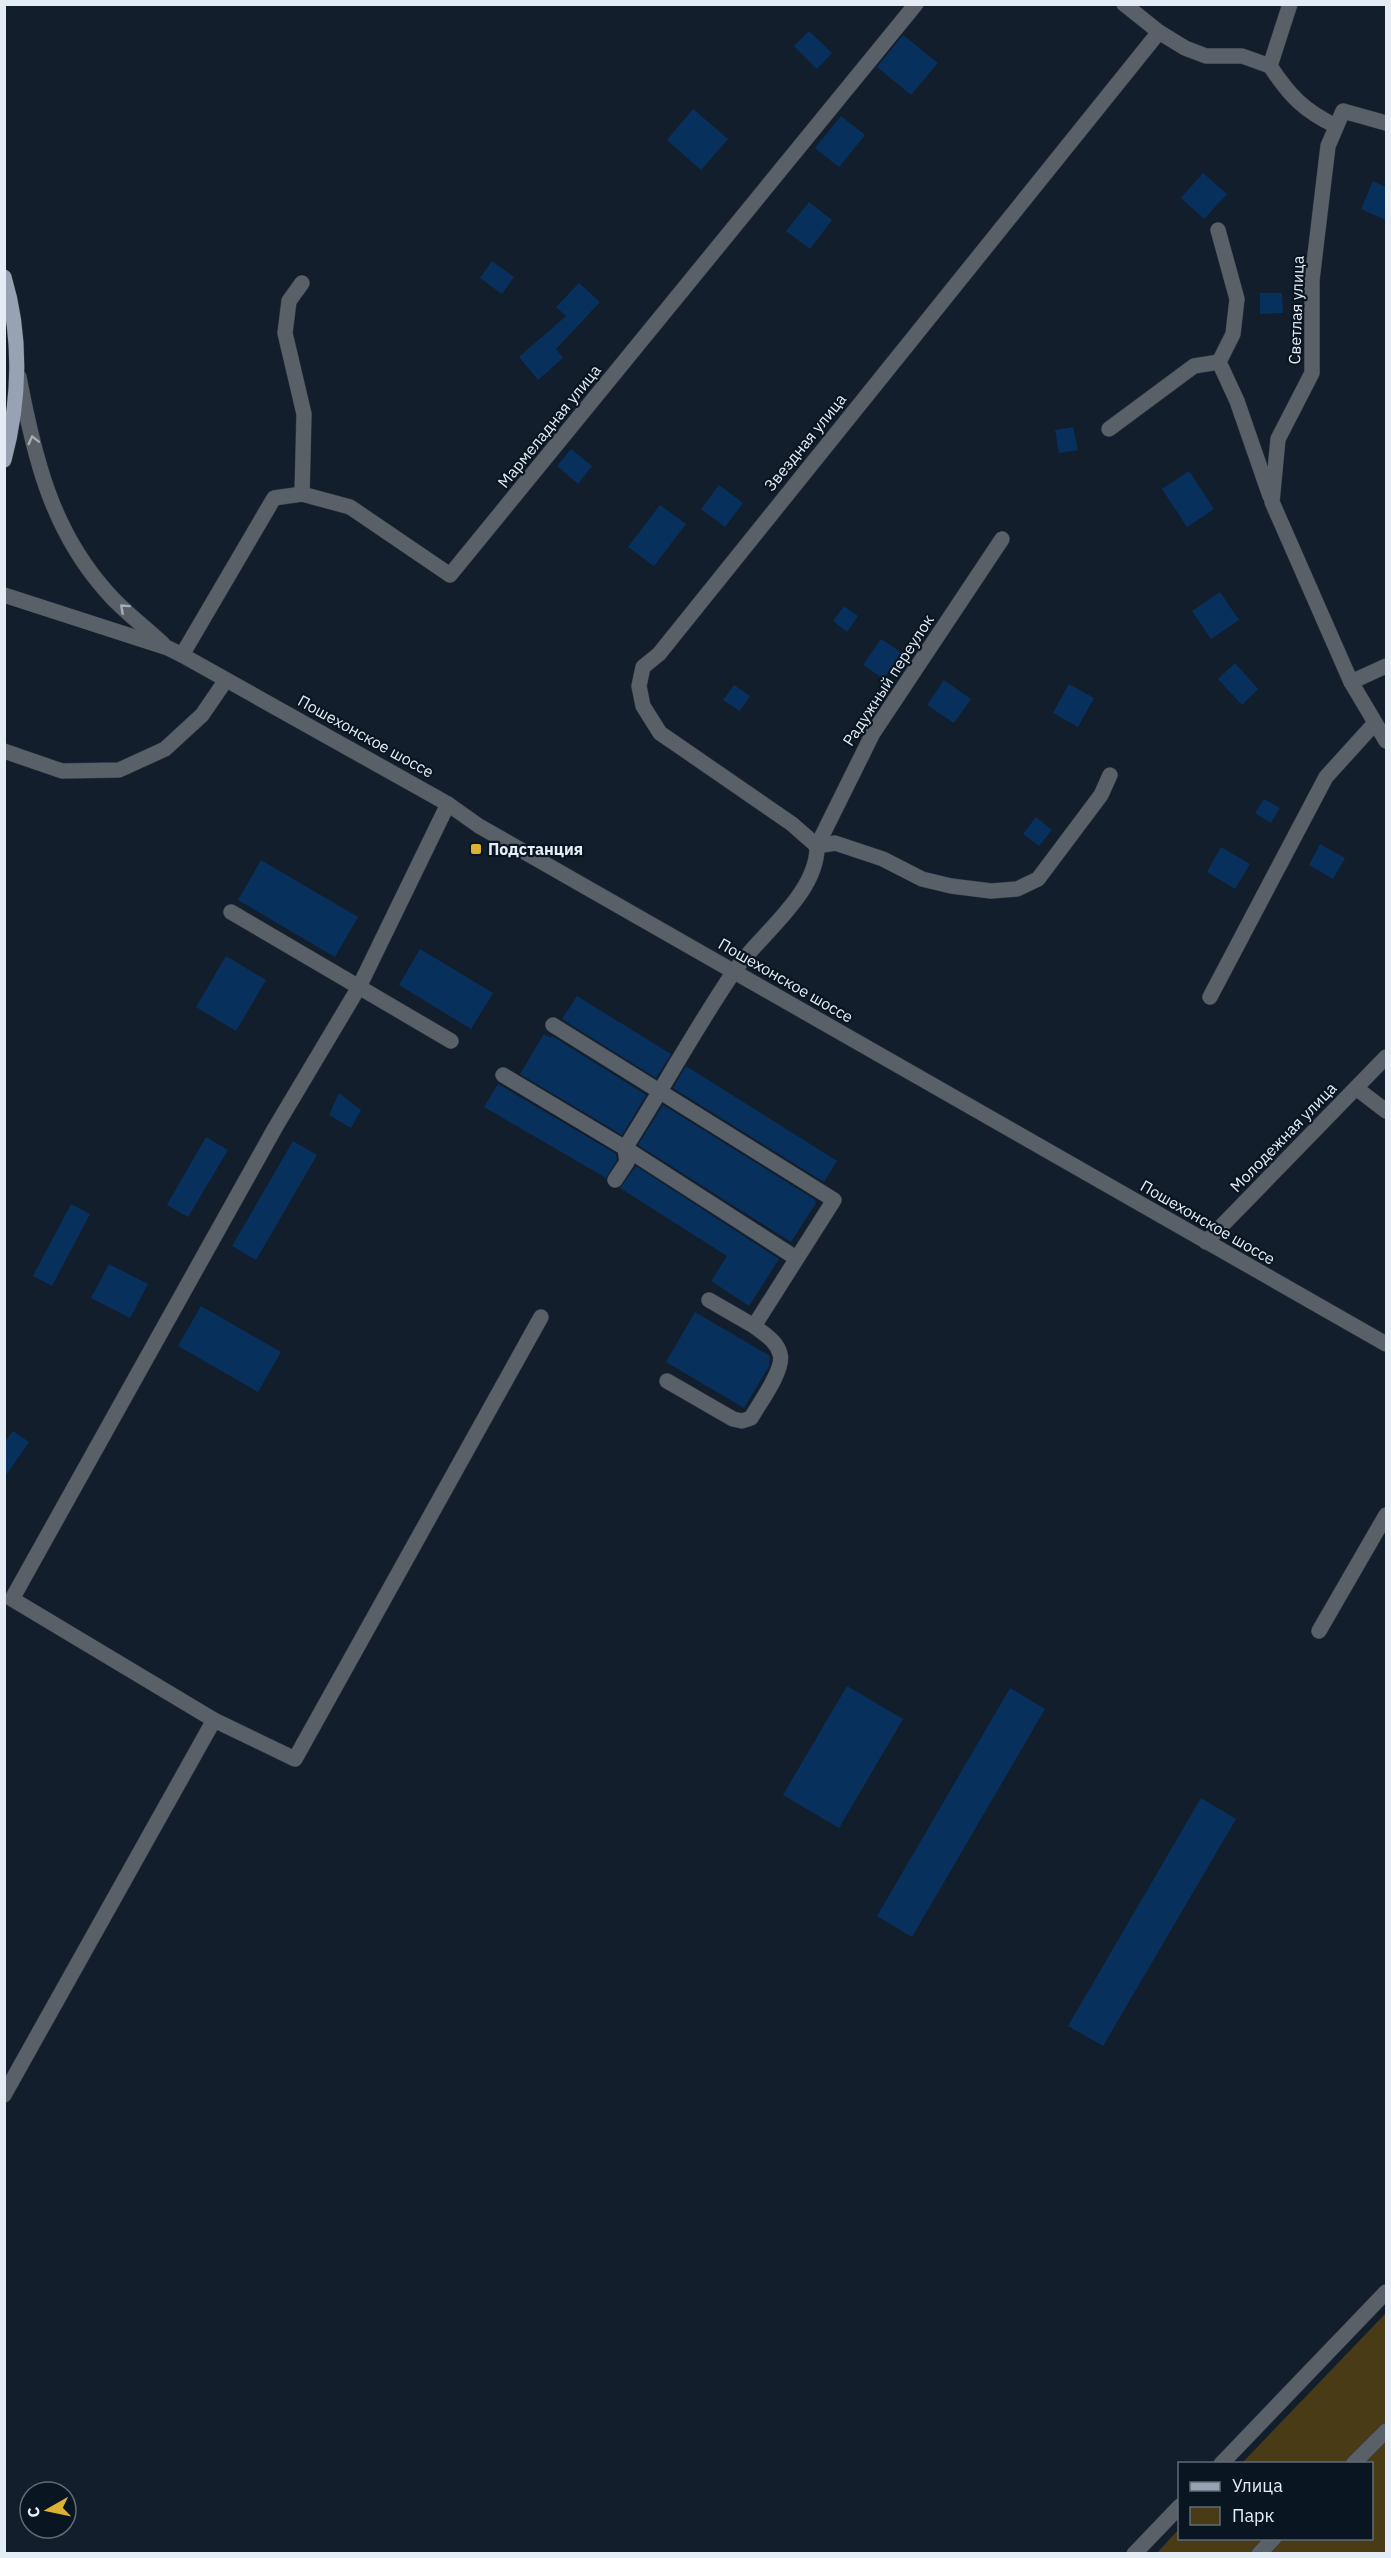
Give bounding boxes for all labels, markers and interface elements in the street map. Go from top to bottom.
street label: Светлая улица [1284,255,1308,365]
street label: Мармеладная улица [493,360,605,492]
street label: Звездная улица [760,389,851,495]
one-way arrow [27,435,40,445]
one-way arrow [120,604,131,615]
street label: Радужный переулок [838,610,938,750]
street label: Пошехонское шоссе [295,690,438,782]
place label: Подстанция [488,839,583,859]
marker: Подстанция [469,842,483,856]
street label: Пошехонское шоссе [715,933,857,1027]
street label: Молодежная улица [1225,1078,1341,1196]
street label: Пошехонское шоссе [1137,1175,1279,1269]
legend [1178,2462,1373,2540]
text: Улица [1232,2474,1283,2497]
north arrow [18,2480,78,2540]
text: Парк [1232,2504,1275,2527]
text: С [22,2506,44,2519]

